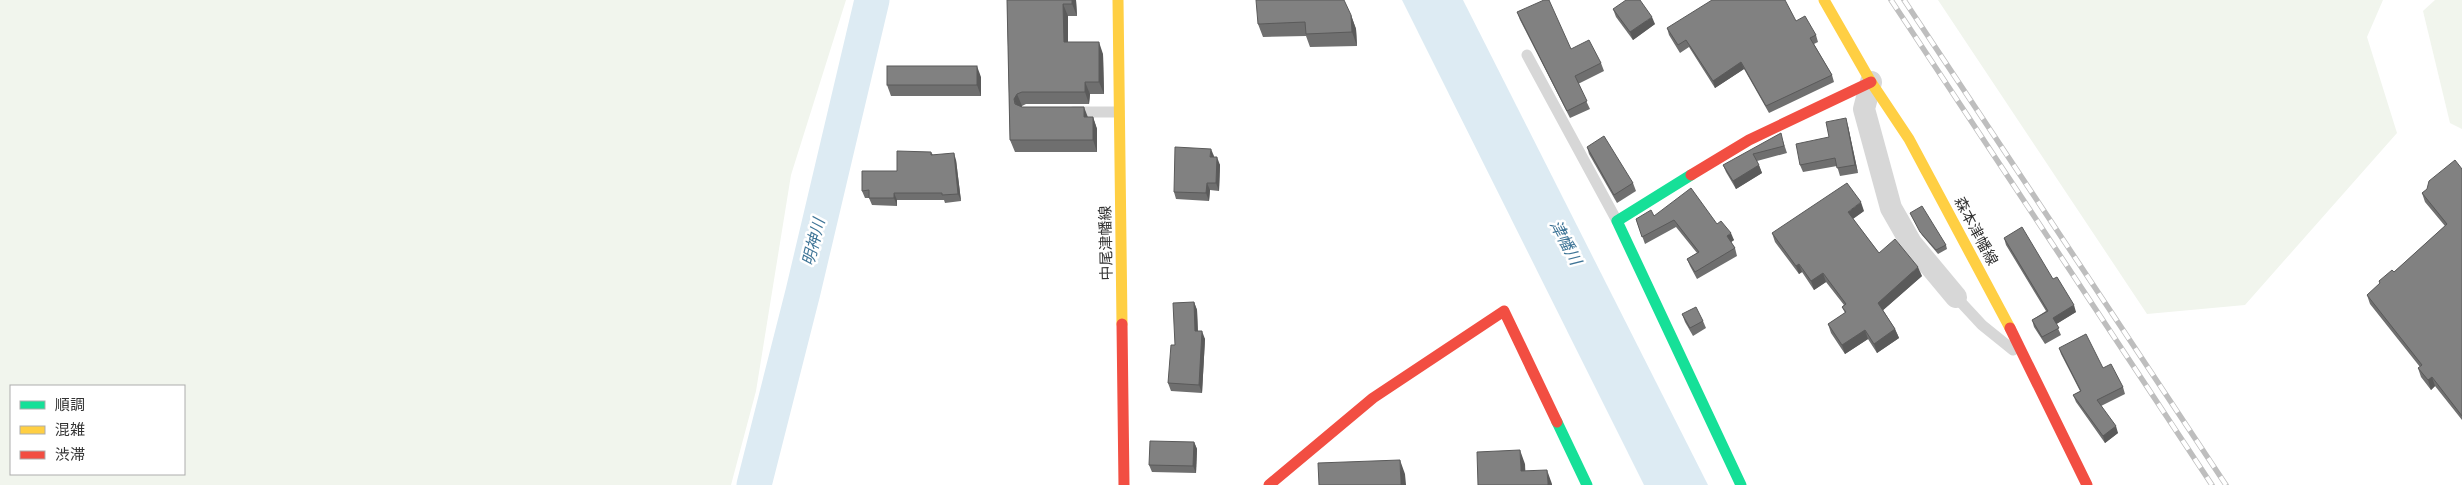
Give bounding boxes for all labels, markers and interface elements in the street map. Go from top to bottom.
street label: 森本津幡線 [1950,193,2002,268]
street label: 中尾津幡線 [1095,205,1116,281]
water label: 明神川 [797,214,829,268]
water label: 津幡川 [1546,216,1587,270]
legend [10,385,185,475]
text: 順調 [55,395,85,414]
text: 混雑 [55,420,85,439]
text: 渋滞 [55,445,85,464]

